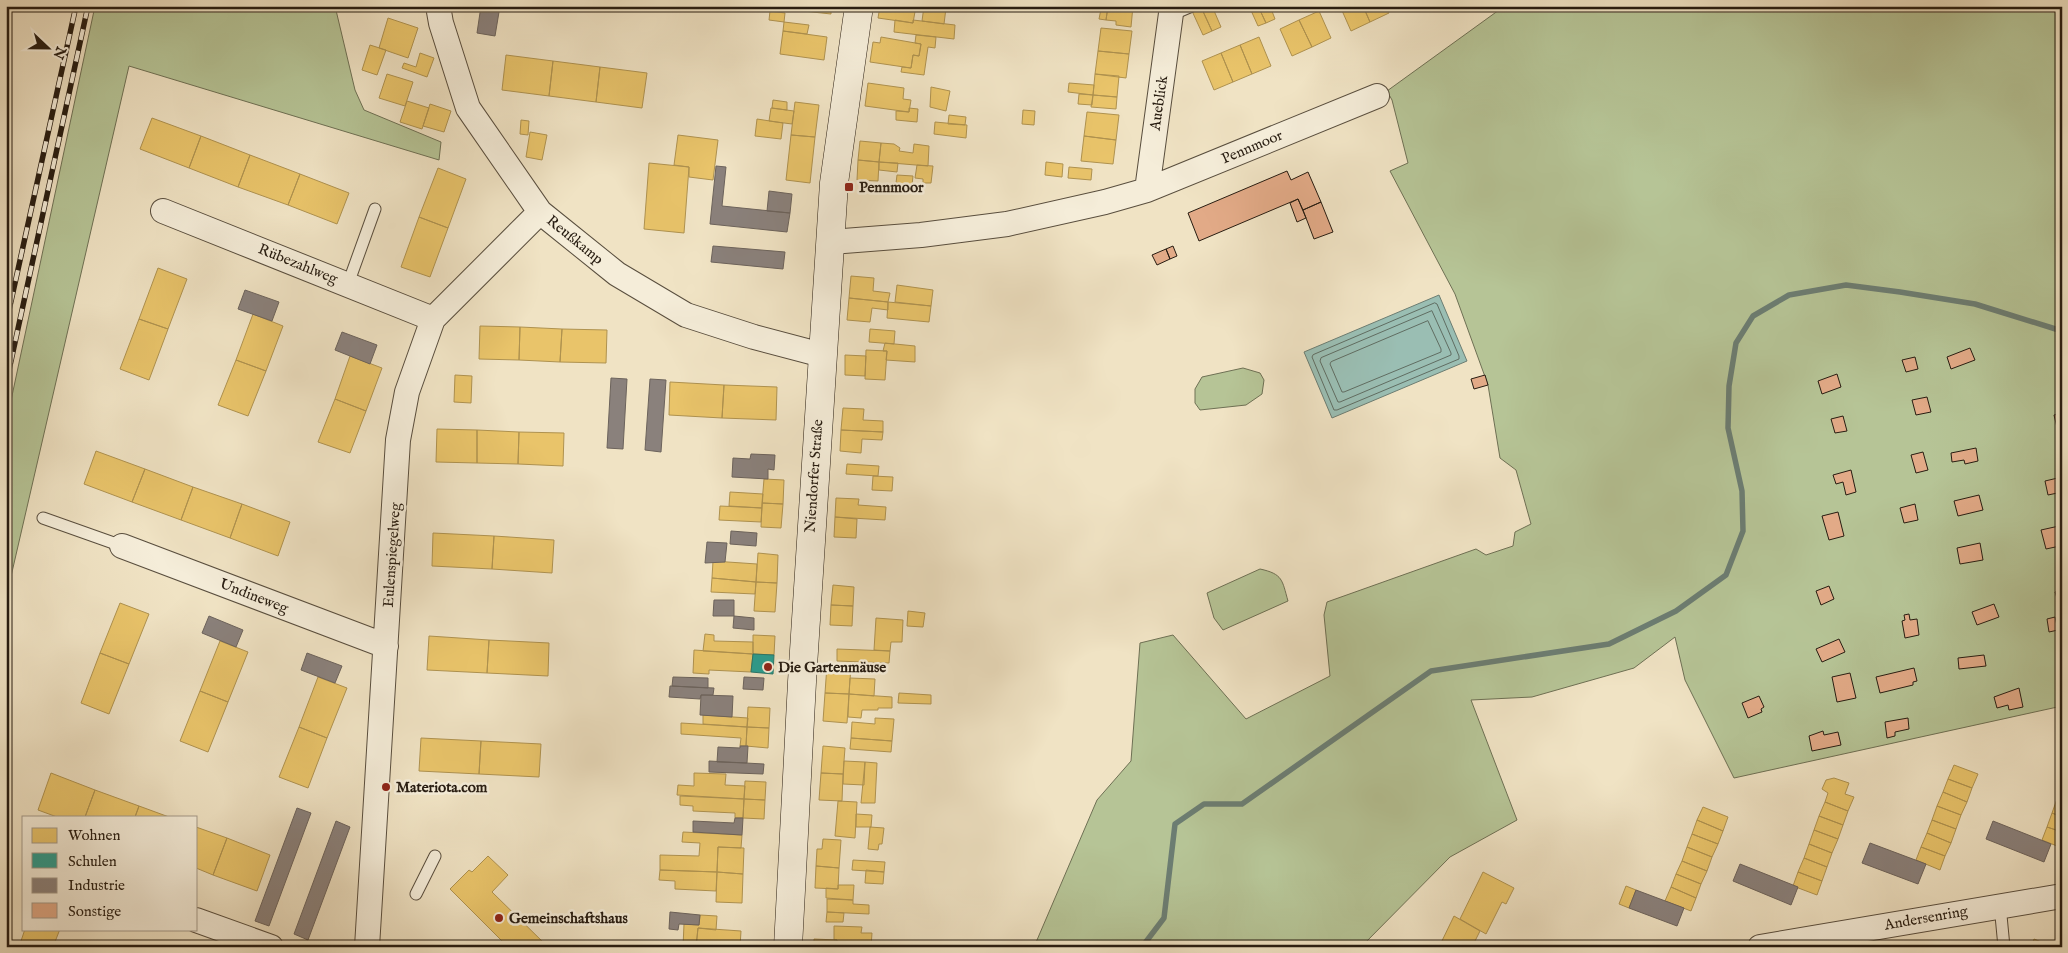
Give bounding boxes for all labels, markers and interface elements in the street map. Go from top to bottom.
north arrow [22,22,72,72]
text: N [49,43,70,61]
street label: Aueblick [1146,73,1172,133]
street label: Pennmoor [1219,125,1286,168]
place label: Pennmoor [859,178,924,197]
marker: Pennmoor [843,181,855,193]
street label: Reußkamp [543,211,607,269]
street label: Rübezahlweg [255,239,341,289]
street label: Niendorfer Straße [801,419,827,533]
street label: Eulenspiegelweg [379,501,405,608]
street label: Undineweg [217,574,292,618]
place label: Die Gartenmäuse [778,658,886,677]
marker: Die Gartenmäuse [762,661,774,673]
place label: Materiota.com [396,778,488,797]
marker: Materiota.com [380,781,392,793]
legend [22,816,198,930]
text: Wohnen [68,826,120,845]
text: Schulen [68,852,117,871]
text: Industrie [68,876,125,895]
street label: Andersenring [1882,901,1970,935]
text: Sonstige [68,902,121,921]
place label: Gemeinschaftshaus [509,909,629,928]
marker: Gemeinschaftshaus [493,912,505,924]

